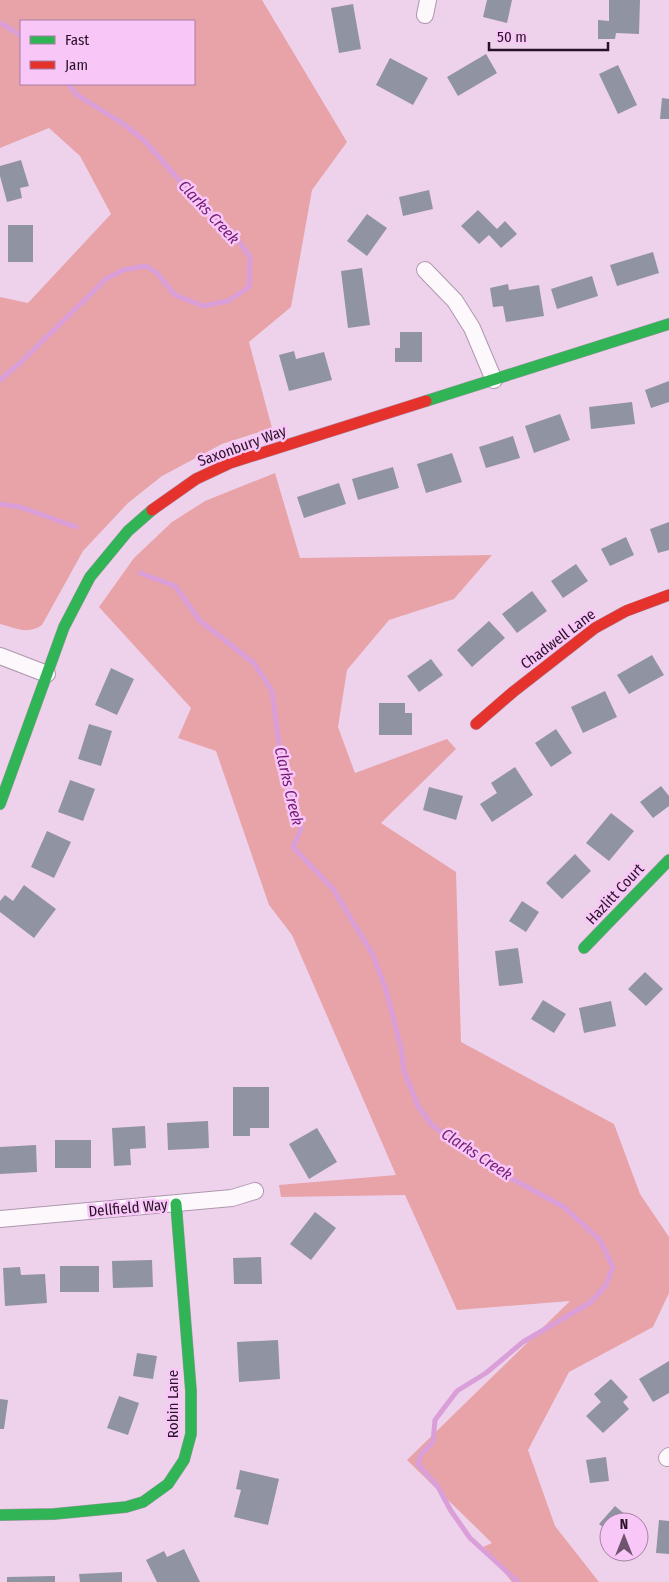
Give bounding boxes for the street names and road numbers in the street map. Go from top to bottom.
street label: Saxonbury Way [195,422,289,470]
street label: Chadwell Lane [517,605,599,673]
street label: Hazlitt Court [582,860,648,928]
street label: Dellfield Way [88,1196,169,1220]
street label: Robin Lane [164,1370,182,1438]

